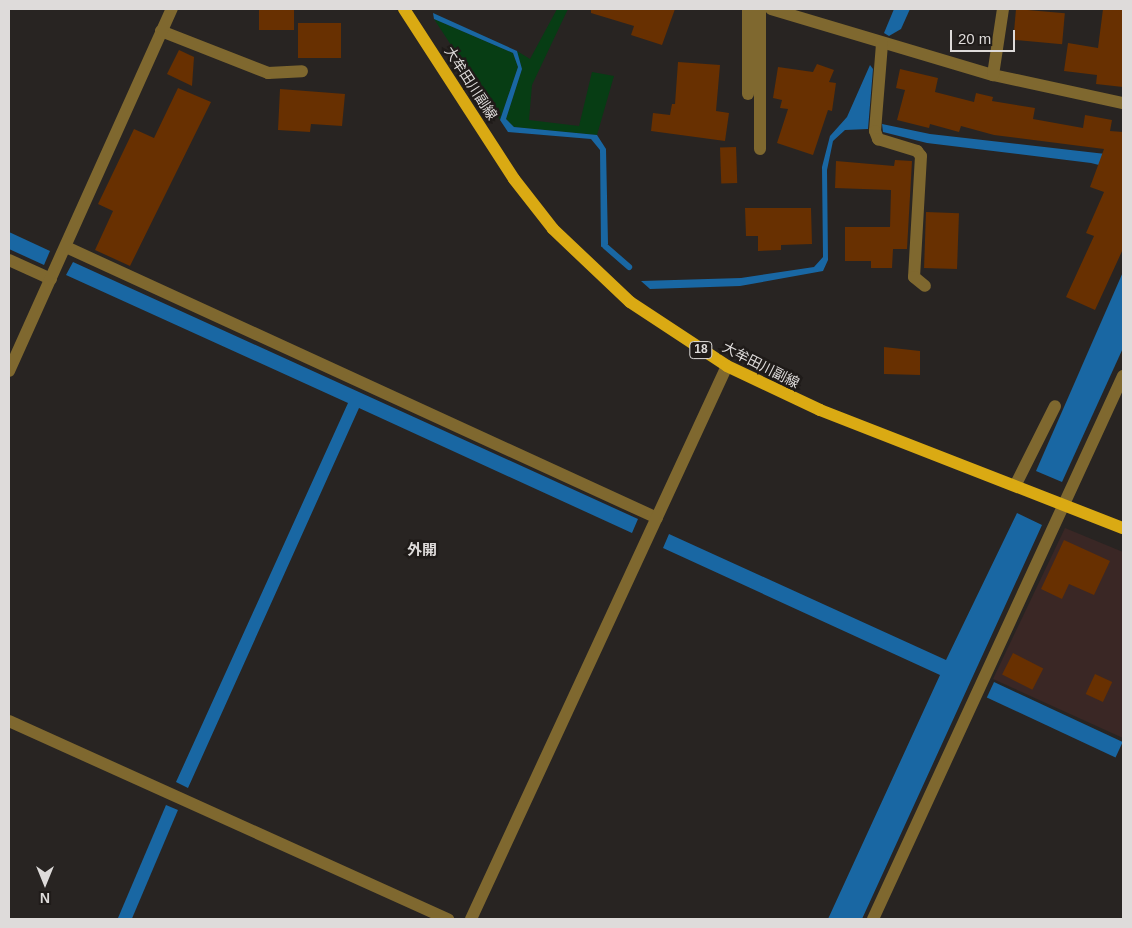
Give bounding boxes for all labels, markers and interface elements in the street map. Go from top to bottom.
scale bar [952,20,1017,52]
text: 20 m [958,30,991,47]
street label: 大牟田川副線 [441,43,501,123]
street label: 大牟田川副線 [720,338,802,392]
road number: 18 [688,340,714,360]
district label: 外開 [407,541,437,559]
north arrow [20,858,70,908]
text: N [40,890,50,906]

